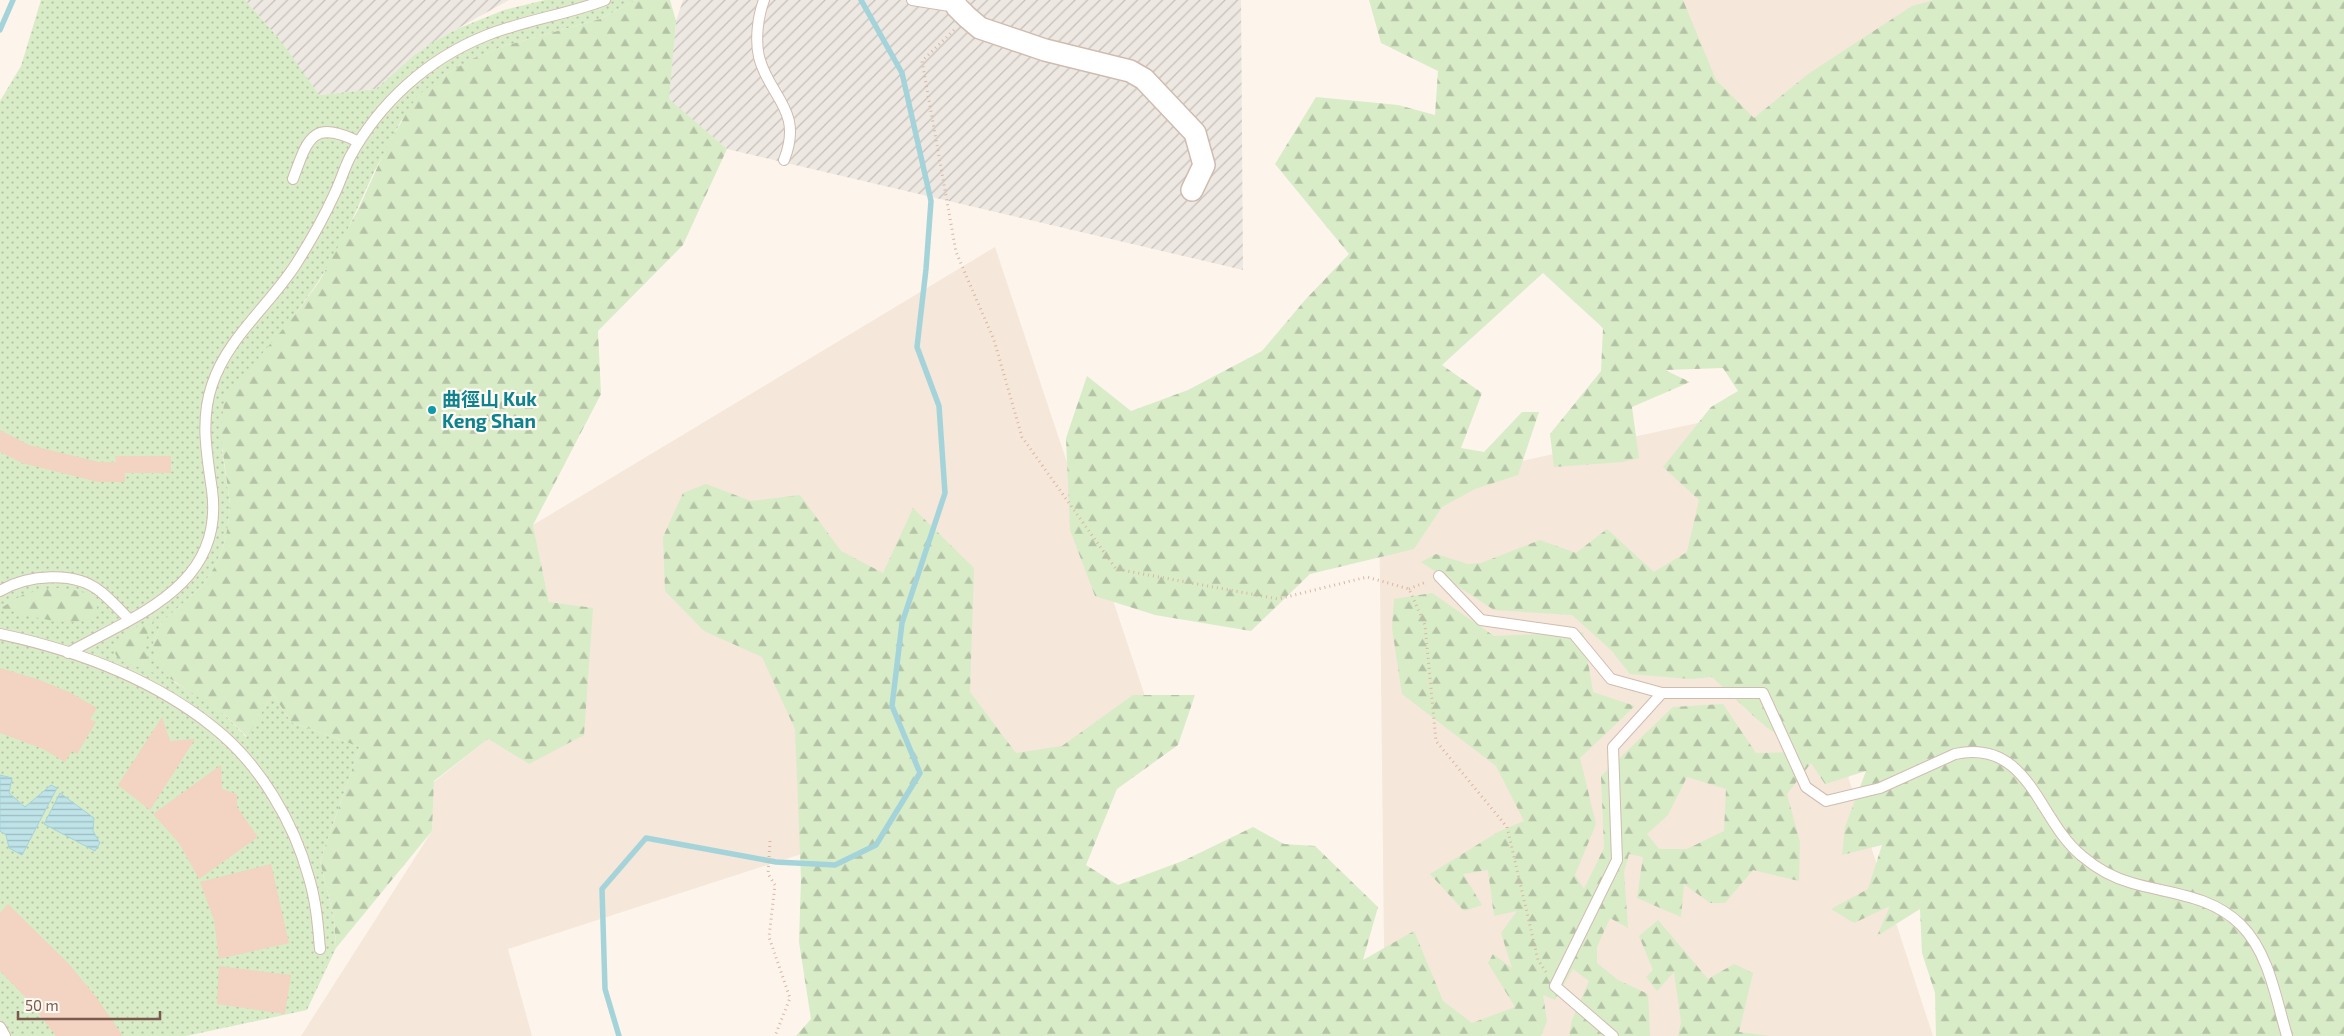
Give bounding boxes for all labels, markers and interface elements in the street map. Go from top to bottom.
place label: 曲徑山 Kuk Keng Shan [442,387,537,432]
marker: 曲徑山 Kuk Keng Shan [426,404,438,416]
scale bar [18,988,160,1020]
text: 50 m [25,996,59,1014]

